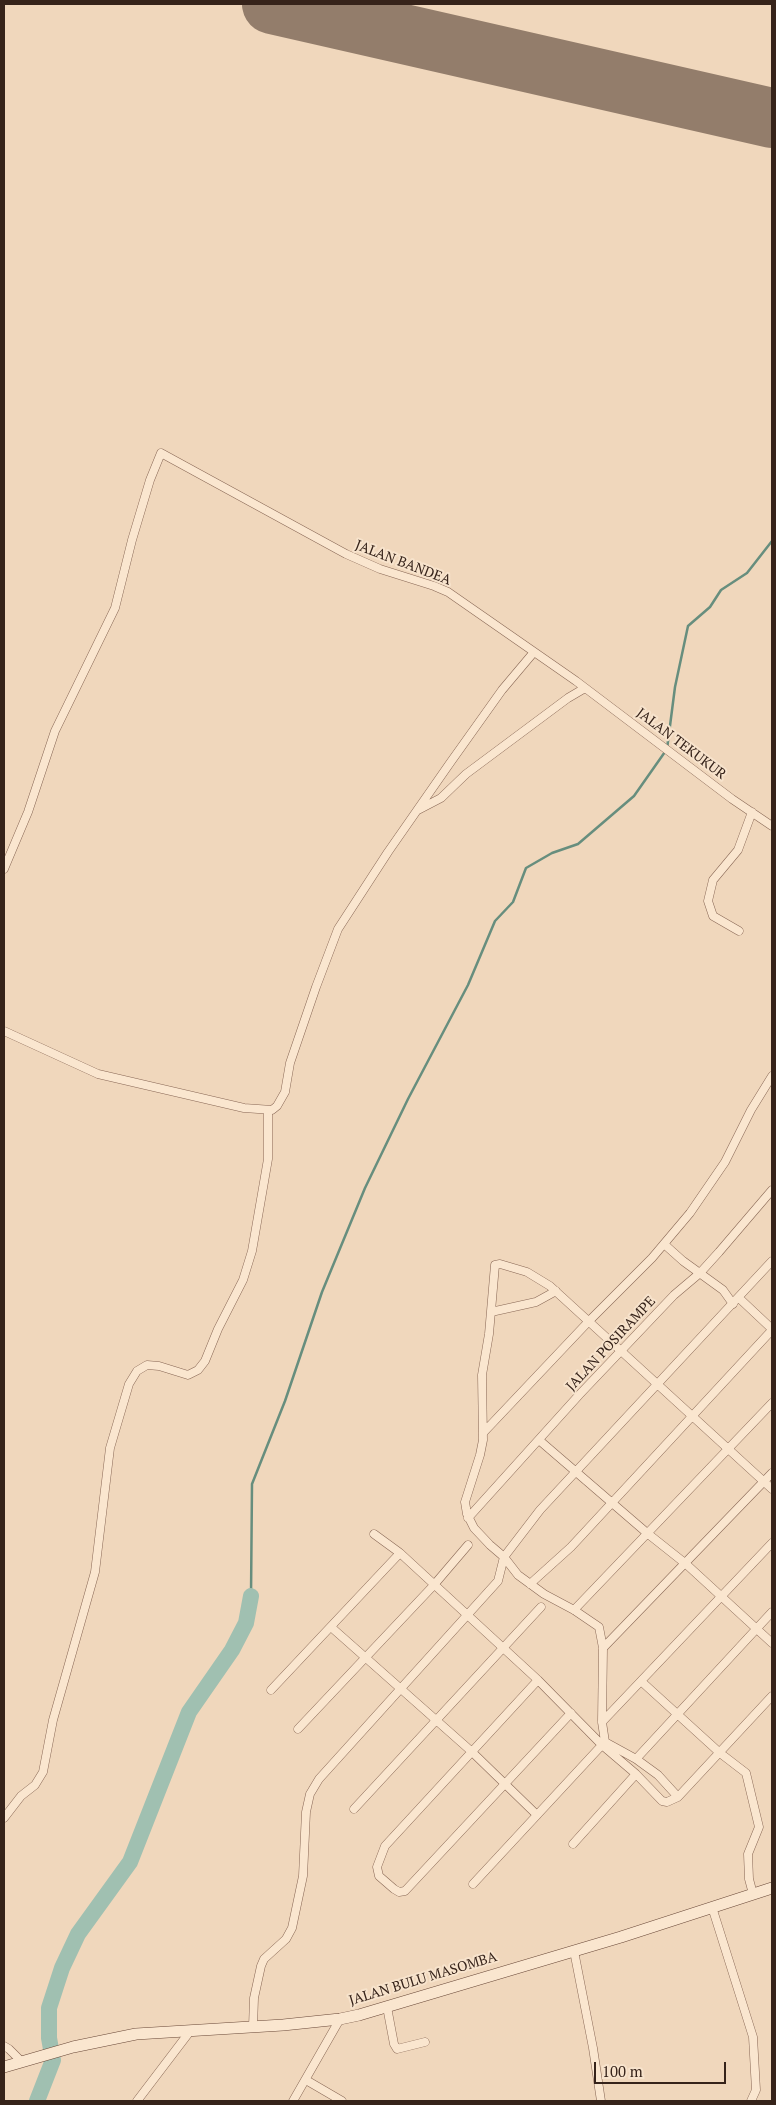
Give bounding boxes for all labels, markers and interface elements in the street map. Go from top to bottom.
street label: JALAN BANDEA [353,537,453,589]
street label: JALAN TEKUKUR [633,705,729,783]
street label: JALAN POSIRAMPE [563,1293,659,1395]
street label: JALAN BULU MASOMBA [347,1949,499,2009]
scale bar [596,2052,728,2084]
text: 100 m [602,2061,643,2081]

